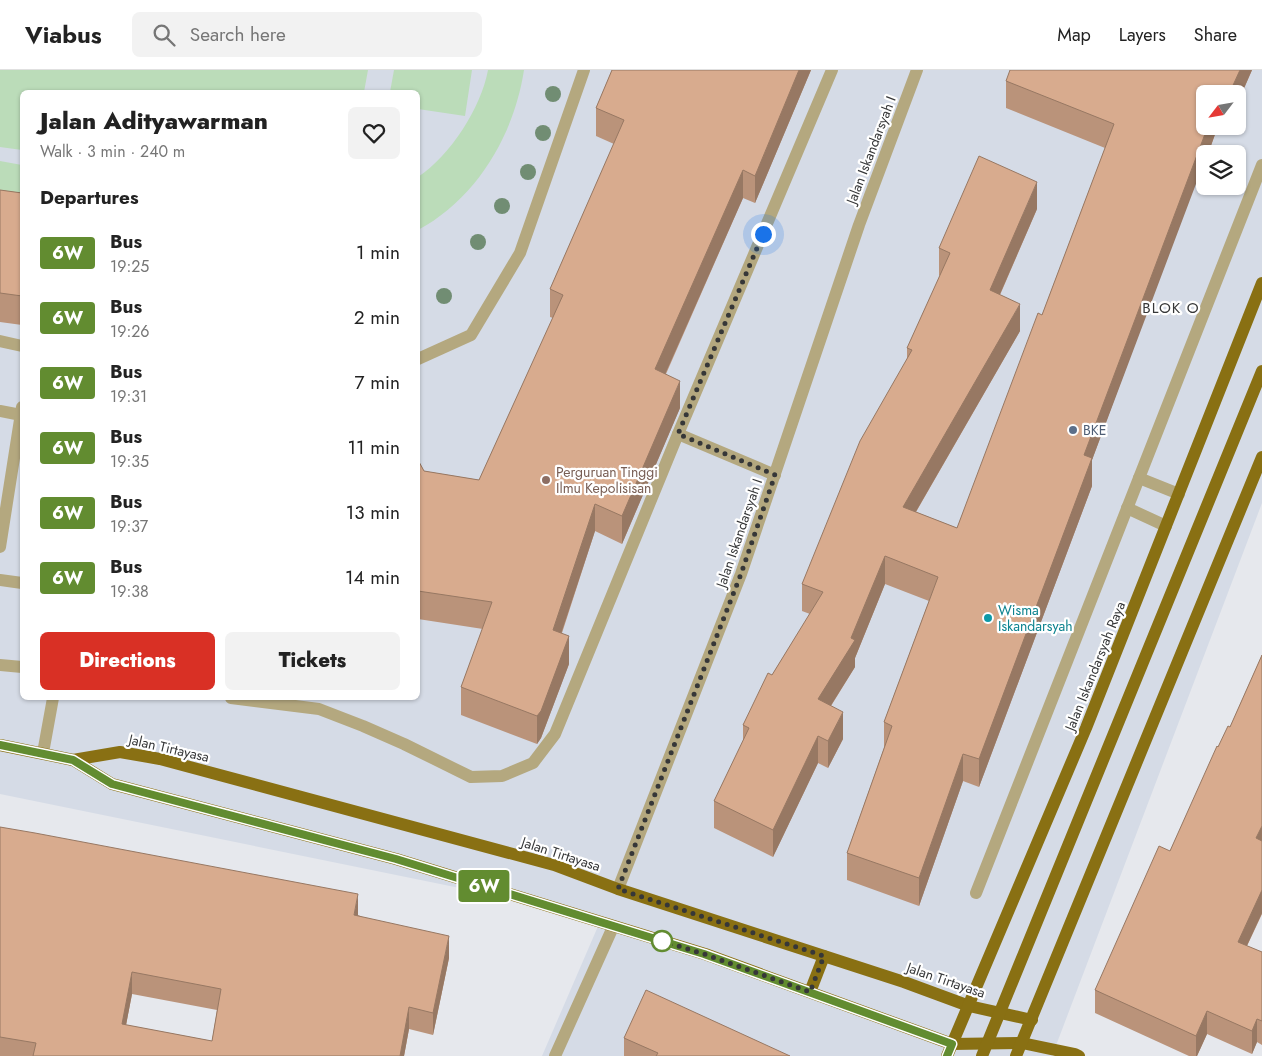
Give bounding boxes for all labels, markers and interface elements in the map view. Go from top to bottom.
search box [132,12,482,57]
text: Viabus [25,17,102,52]
icon: search [150,21,178,49]
text: Search here [190,21,286,48]
text: Map [1057,22,1091,48]
text: Layers [1119,22,1166,48]
text: Share [1194,22,1237,48]
north arrow [1196,85,1246,135]
map controls [1196,85,1246,195]
street label: Jalan Iskandarsyah I [841,93,901,209]
text: Jalan Adityawarman [40,103,268,138]
button: heart [348,107,400,159]
text: Walk · 3 min · 240 m [40,140,185,163]
button: layers [1196,145,1246,195]
text: Departures [40,184,139,211]
your location [751,222,776,247]
text: Bus [110,228,142,255]
text: 1 min [356,239,400,266]
text: 6W [52,240,83,266]
text: 19:25 [110,255,149,278]
text: Bus [110,293,142,320]
district label: BLOK O [1142,297,1200,319]
text: 2 min [354,304,400,331]
text: 6W [52,305,83,331]
text: 19:26 [110,320,150,343]
text: Bus [110,358,142,385]
text: 7 min [355,369,400,396]
text: 6W [52,370,83,396]
text: 19:31 [110,385,147,408]
place label: BKE [1083,420,1106,440]
text: Bus [110,423,142,450]
marker: BKE [1067,424,1079,436]
text: 11 min [347,434,400,461]
text: 6W [52,435,83,461]
text: 19:35 [110,450,149,473]
place label: Perguruan Tinggi Ilmu Kepolisisan [556,462,658,498]
marker: Perguruan Tinggi Ilmu Kepolisisan [540,474,552,486]
street label: Jalan Iskandarsyah I [710,476,767,592]
text: Bus [110,488,142,515]
text: 13 min [346,499,400,526]
text: 6W [52,500,83,526]
text: 19:37 [110,515,148,538]
text: Bus [110,553,142,580]
text: 14 min [345,564,400,591]
text: 6W [52,565,83,591]
text: 19:38 [110,580,149,603]
street label: Jalan Iskandarsyah Raya [1059,598,1130,736]
place label: Wisma Iskandarsyah [998,600,1073,636]
marker: Wisma Iskandarsyah [982,612,994,624]
button: Directions [40,632,215,690]
button: Tickets [225,632,400,690]
street label: Jalan Tirtayasa [125,729,211,767]
street label: Jalan Tirtayasa [517,831,603,876]
line badge: 6W [462,870,506,902]
text: 6W [468,873,500,899]
unlabelled marker [651,930,673,952]
street label: Jalan Tirtayasa [902,957,988,1003]

